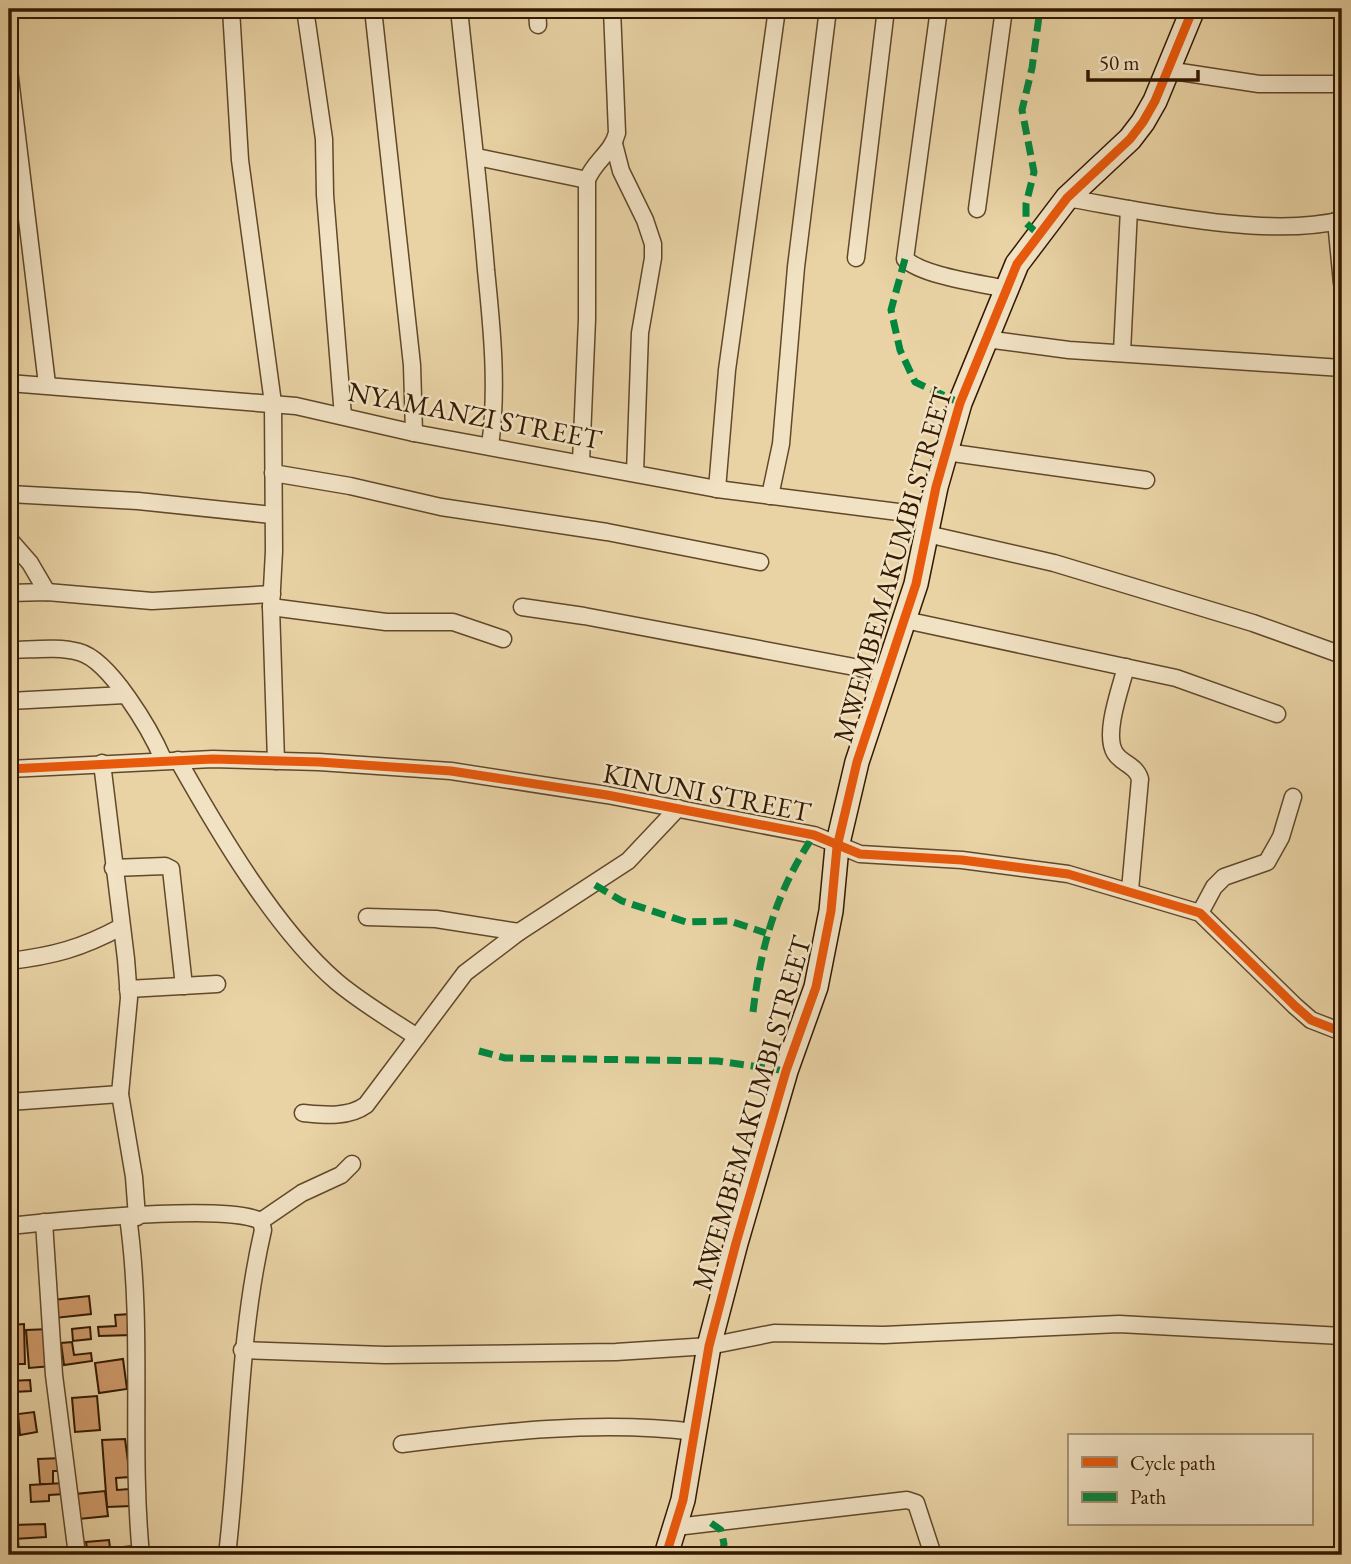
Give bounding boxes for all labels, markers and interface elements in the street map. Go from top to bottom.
scale bar [1088,38,1199,82]
text: 50 m [1099,49,1140,76]
street label: NYAMANZI STREET [345,373,605,457]
street label: MWEMBEMAKUMBI STREET [824,383,960,747]
street label: KINUNI STREET [600,754,814,830]
street label: MWEMBEMAKUMBI STREET [683,931,819,1295]
legend [1068,1434,1312,1526]
text: Cycle path [1130,1449,1216,1476]
text: Path [1130,1483,1167,1510]

